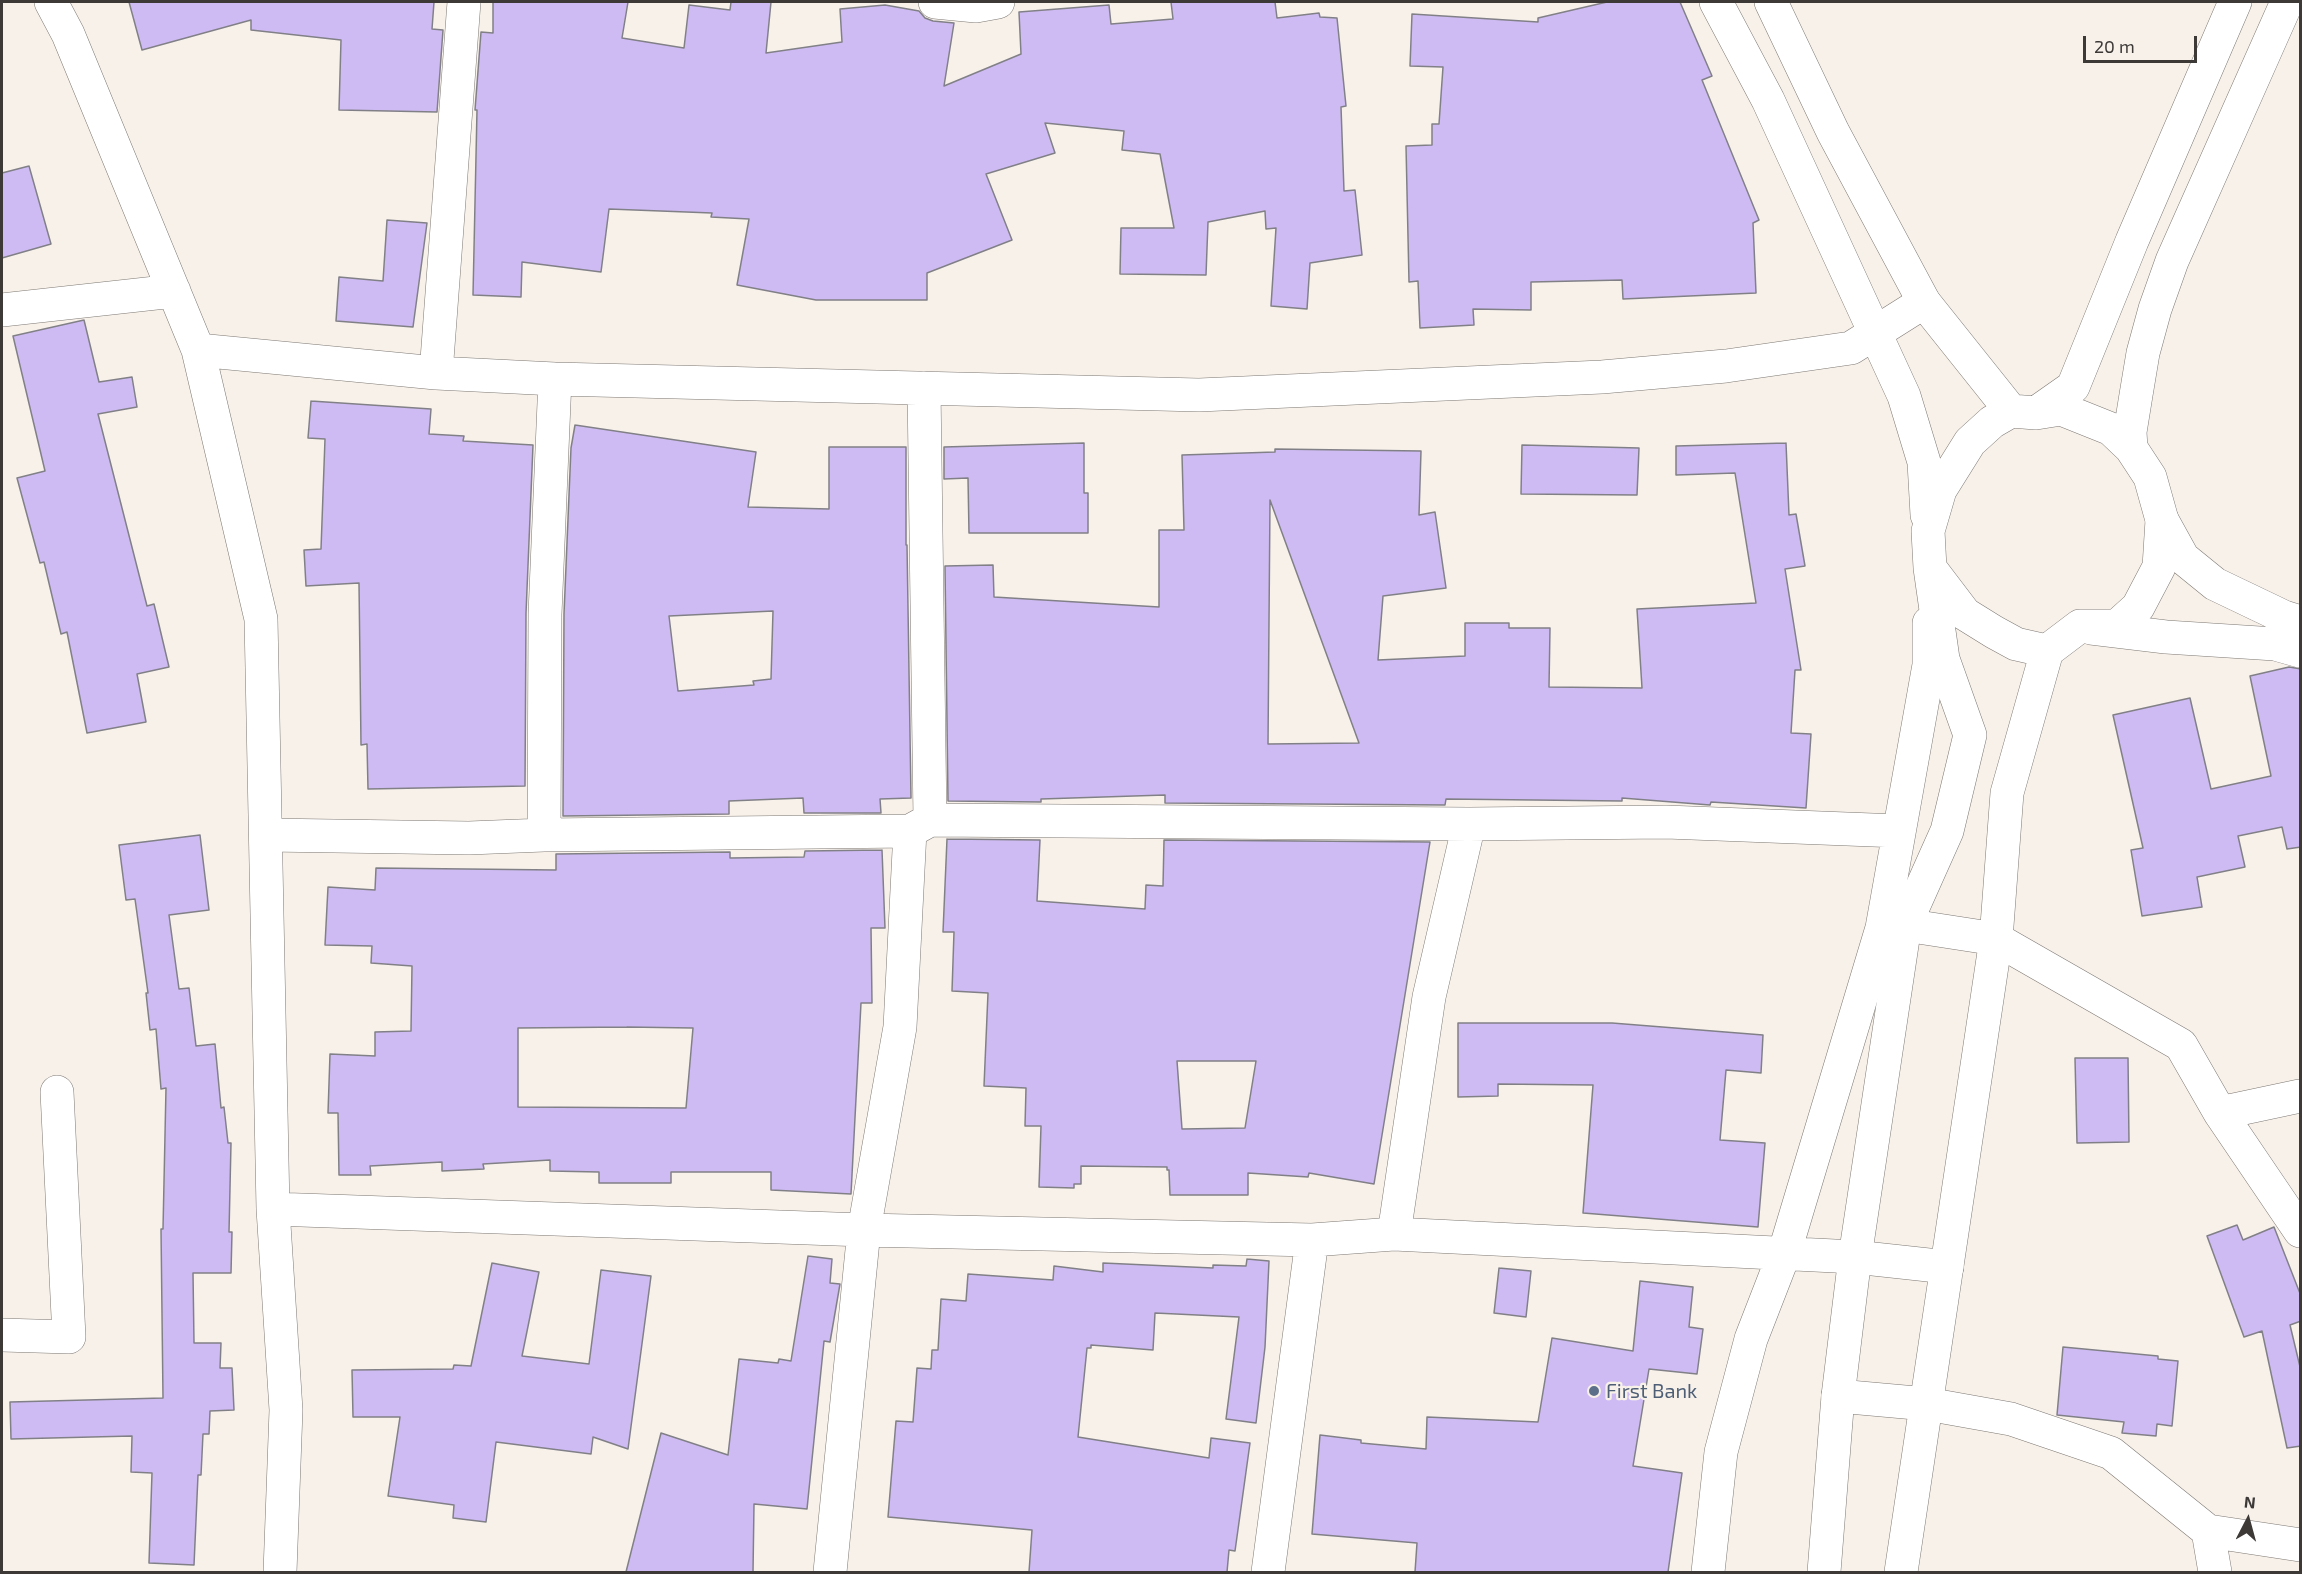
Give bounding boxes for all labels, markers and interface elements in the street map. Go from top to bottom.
scale bar [2086,24,2200,62]
text: 20 m [2094,35,2135,57]
place label: First Bank [1606,1379,1697,1403]
marker: First Bank [1587,1384,1601,1398]
north arrow [2218,1490,2278,1550]
text: N [2243,1492,2257,1512]

